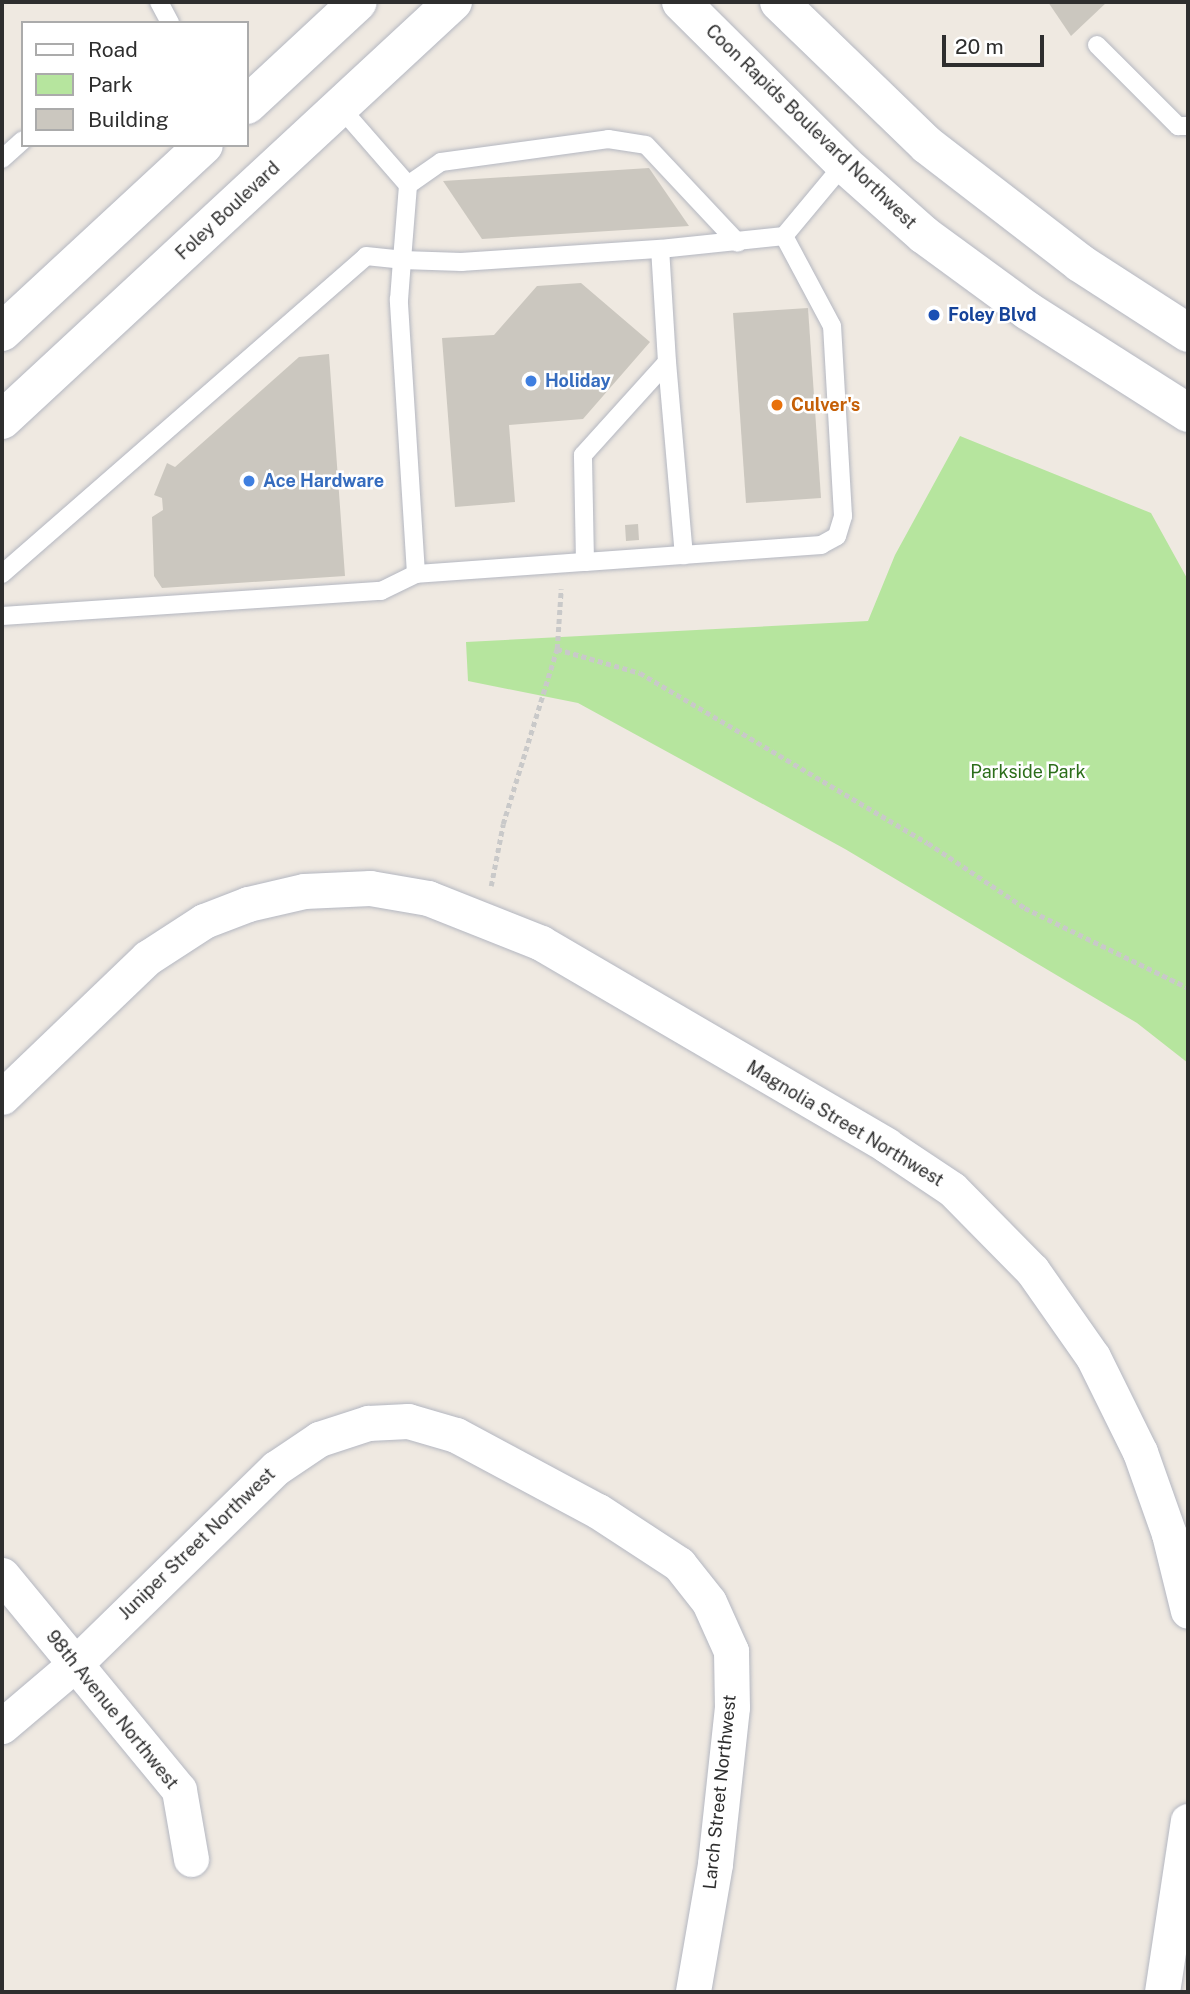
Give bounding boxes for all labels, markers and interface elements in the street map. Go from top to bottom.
street label: Coon Rapids Boulevard Northwest [701,20,921,234]
legend [21,21,248,147]
scale bar [945,21,1046,65]
text: 20 m [955,34,1004,59]
text: Road [88,37,138,62]
text: Park [88,72,133,97]
text: Building [88,107,169,132]
street label: Foley Boulevard [172,157,284,265]
place label: Foley Blvd [948,304,1037,326]
marker: Foley Blvd [926,307,942,323]
place label: Holiday [545,370,611,392]
marker: Holiday [523,373,539,389]
place label: Culver's [791,394,860,416]
marker: Culver's [769,397,785,413]
place label: Ace Hardware [263,470,384,492]
marker: Ace Hardware [241,473,257,489]
park label: Parkside Park [970,761,1086,783]
street label: Magnolia Street Northwest [743,1057,947,1191]
street label: Juniper Street Northwest [114,1464,280,1624]
street label: 98th Avenue Northwest [41,1626,183,1794]
street label: Larch Street Northwest [699,1694,741,1890]

